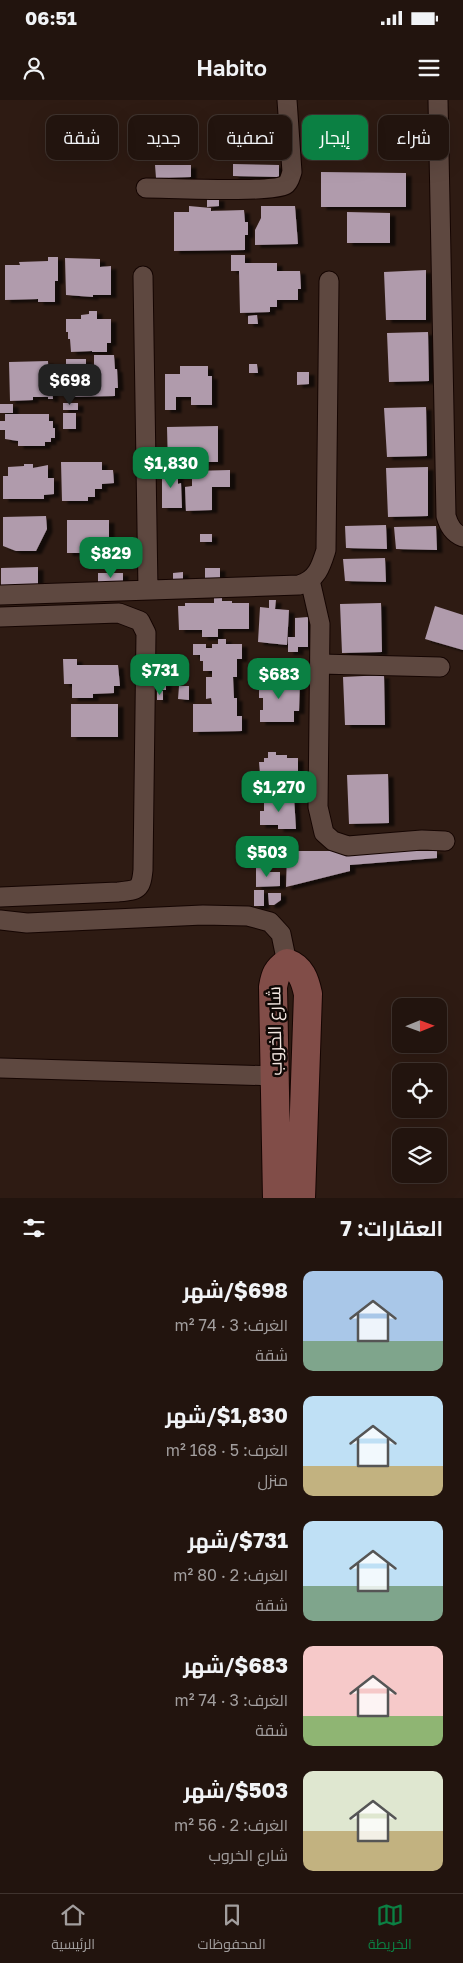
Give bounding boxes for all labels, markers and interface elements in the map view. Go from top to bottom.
text: 06:51 [25,6,77,29]
icon: person [20,54,48,82]
text: Habito [196,54,267,81]
icon: menu [415,54,443,82]
chip: شقة [46,115,118,160]
chip: جديد [128,115,198,160]
chip: تصفية [208,115,292,160]
chip: إيجار [302,115,368,160]
chip: شراء [378,115,449,160]
pin: $698 [40,364,100,406]
text: $698 [49,370,91,390]
pin: $1,830 [130,446,212,489]
text: $1,830 [144,453,198,473]
pin: $829 [81,536,141,579]
text: $829 [91,543,131,563]
pin: $731 [130,654,190,696]
pin: $683 [249,658,309,700]
text: $731 [141,660,179,680]
text: $683 [259,664,299,684]
pin: $1,270 [238,770,320,813]
text: $1,270 [253,777,305,797]
pin: $503 [237,836,297,878]
text: $503 [247,842,287,862]
street label: شارع الخروب [262,986,288,1076]
north arrow [392,998,448,1052]
map controls [392,998,447,1183]
button: locate [392,1063,447,1118]
button: layers [392,1128,447,1183]
icon: filters [20,1214,48,1242]
text: العقارات: 7 [340,1215,443,1241]
text: $698/شهر [183,1277,288,1303]
icon: home [343,1291,403,1351]
text: الغرف: 3 · 74 m² [175,1315,288,1335]
text: شقة [255,1345,288,1365]
text: $1,830/شهر [165,1402,288,1428]
icon: home [343,1416,403,1476]
text: الغرف: 5 · 168 m² [166,1440,288,1460]
text: منزل [258,1470,288,1490]
text: $731/شهر [188,1527,288,1553]
icon: home [343,1541,403,1601]
text: الغرف: 2 · 80 m² [173,1565,288,1585]
text: شقة [255,1595,288,1615]
text: $683/شهر [183,1652,288,1678]
icon: home [343,1666,403,1726]
text: الغرف: 3 · 74 m² [175,1690,288,1710]
text: شقة [255,1720,288,1740]
text: $503/شهر [184,1777,288,1803]
icon: home [343,1791,403,1851]
text: الغرف: 2 · 56 m² [174,1815,288,1835]
text: شارع الخروب [208,1845,288,1865]
tab: الرئيسية [51,1901,95,1957]
tab: المحفوظات [198,1901,266,1957]
tab: الخريطة [368,1901,412,1957]

